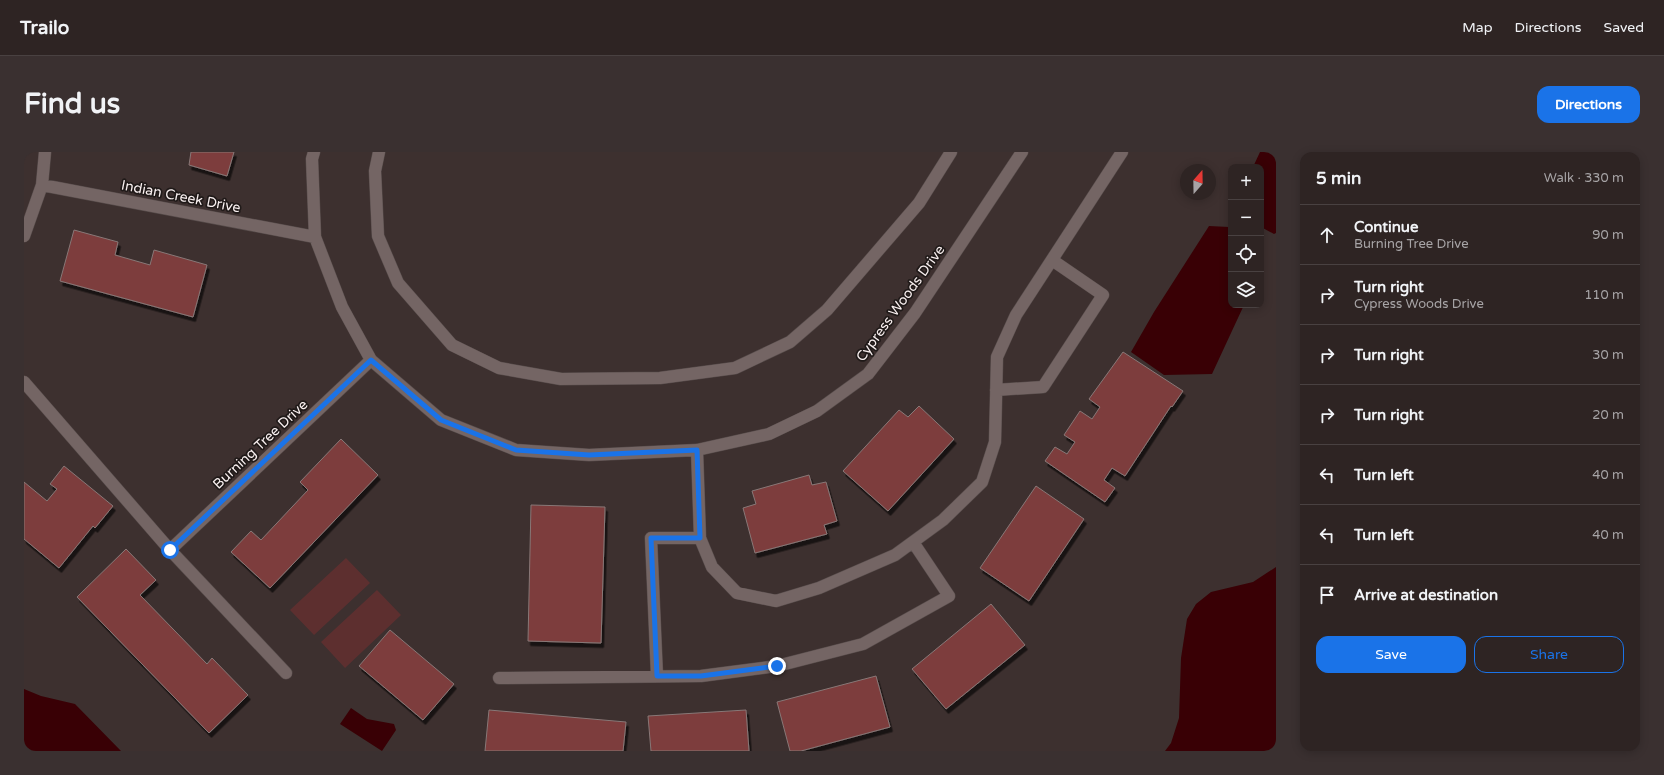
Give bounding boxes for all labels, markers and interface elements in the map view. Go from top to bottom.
text: Trailo [20,17,69,39]
text: Map [1462,19,1493,36]
text: Directions [1515,19,1582,36]
text: Saved [1604,19,1644,36]
button: Directions [1537,86,1640,123]
text: Find us [24,87,120,121]
north arrow [1180,164,1216,200]
map controls [1228,164,1264,308]
button: + [1228,164,1264,200]
text: 5 min [1316,168,1361,189]
text: Walk · 330 m [1544,170,1624,186]
street label: Indian Creek Drive [120,177,242,216]
button: − [1228,200,1264,236]
text: Continue [1354,218,1418,236]
icon: ahead [1316,224,1338,246]
text: 90 m [1592,227,1624,243]
button: locate [1228,236,1264,272]
text: Burning Tree Drive [1354,236,1469,252]
street label: Cypress Woods Drive [852,242,948,365]
button: layers [1228,272,1264,308]
text: Turn right [1354,278,1424,296]
icon: right [1316,284,1338,306]
text: 110 m [1584,287,1624,303]
text: Cypress Woods Drive [1354,296,1484,312]
icon: right [1316,344,1338,366]
text: Turn right [1354,346,1424,364]
text: 30 m [1592,347,1624,363]
street label: Burning Tree Drive [209,396,311,493]
icon: right [1316,404,1338,426]
text: Turn right [1354,406,1424,424]
text: 20 m [1592,407,1624,423]
icon: left [1316,464,1338,486]
text: Turn left [1354,466,1414,484]
text: 40 m [1592,467,1624,483]
icon: left [1316,524,1338,546]
text: Turn left [1354,526,1414,544]
text: 40 m [1592,527,1624,543]
route start [161,541,179,559]
icon: arrive [1316,584,1338,606]
text: Arrive at destination [1354,586,1498,604]
button: Save [1316,636,1466,673]
button: Share [1474,636,1624,673]
route end [768,657,786,675]

